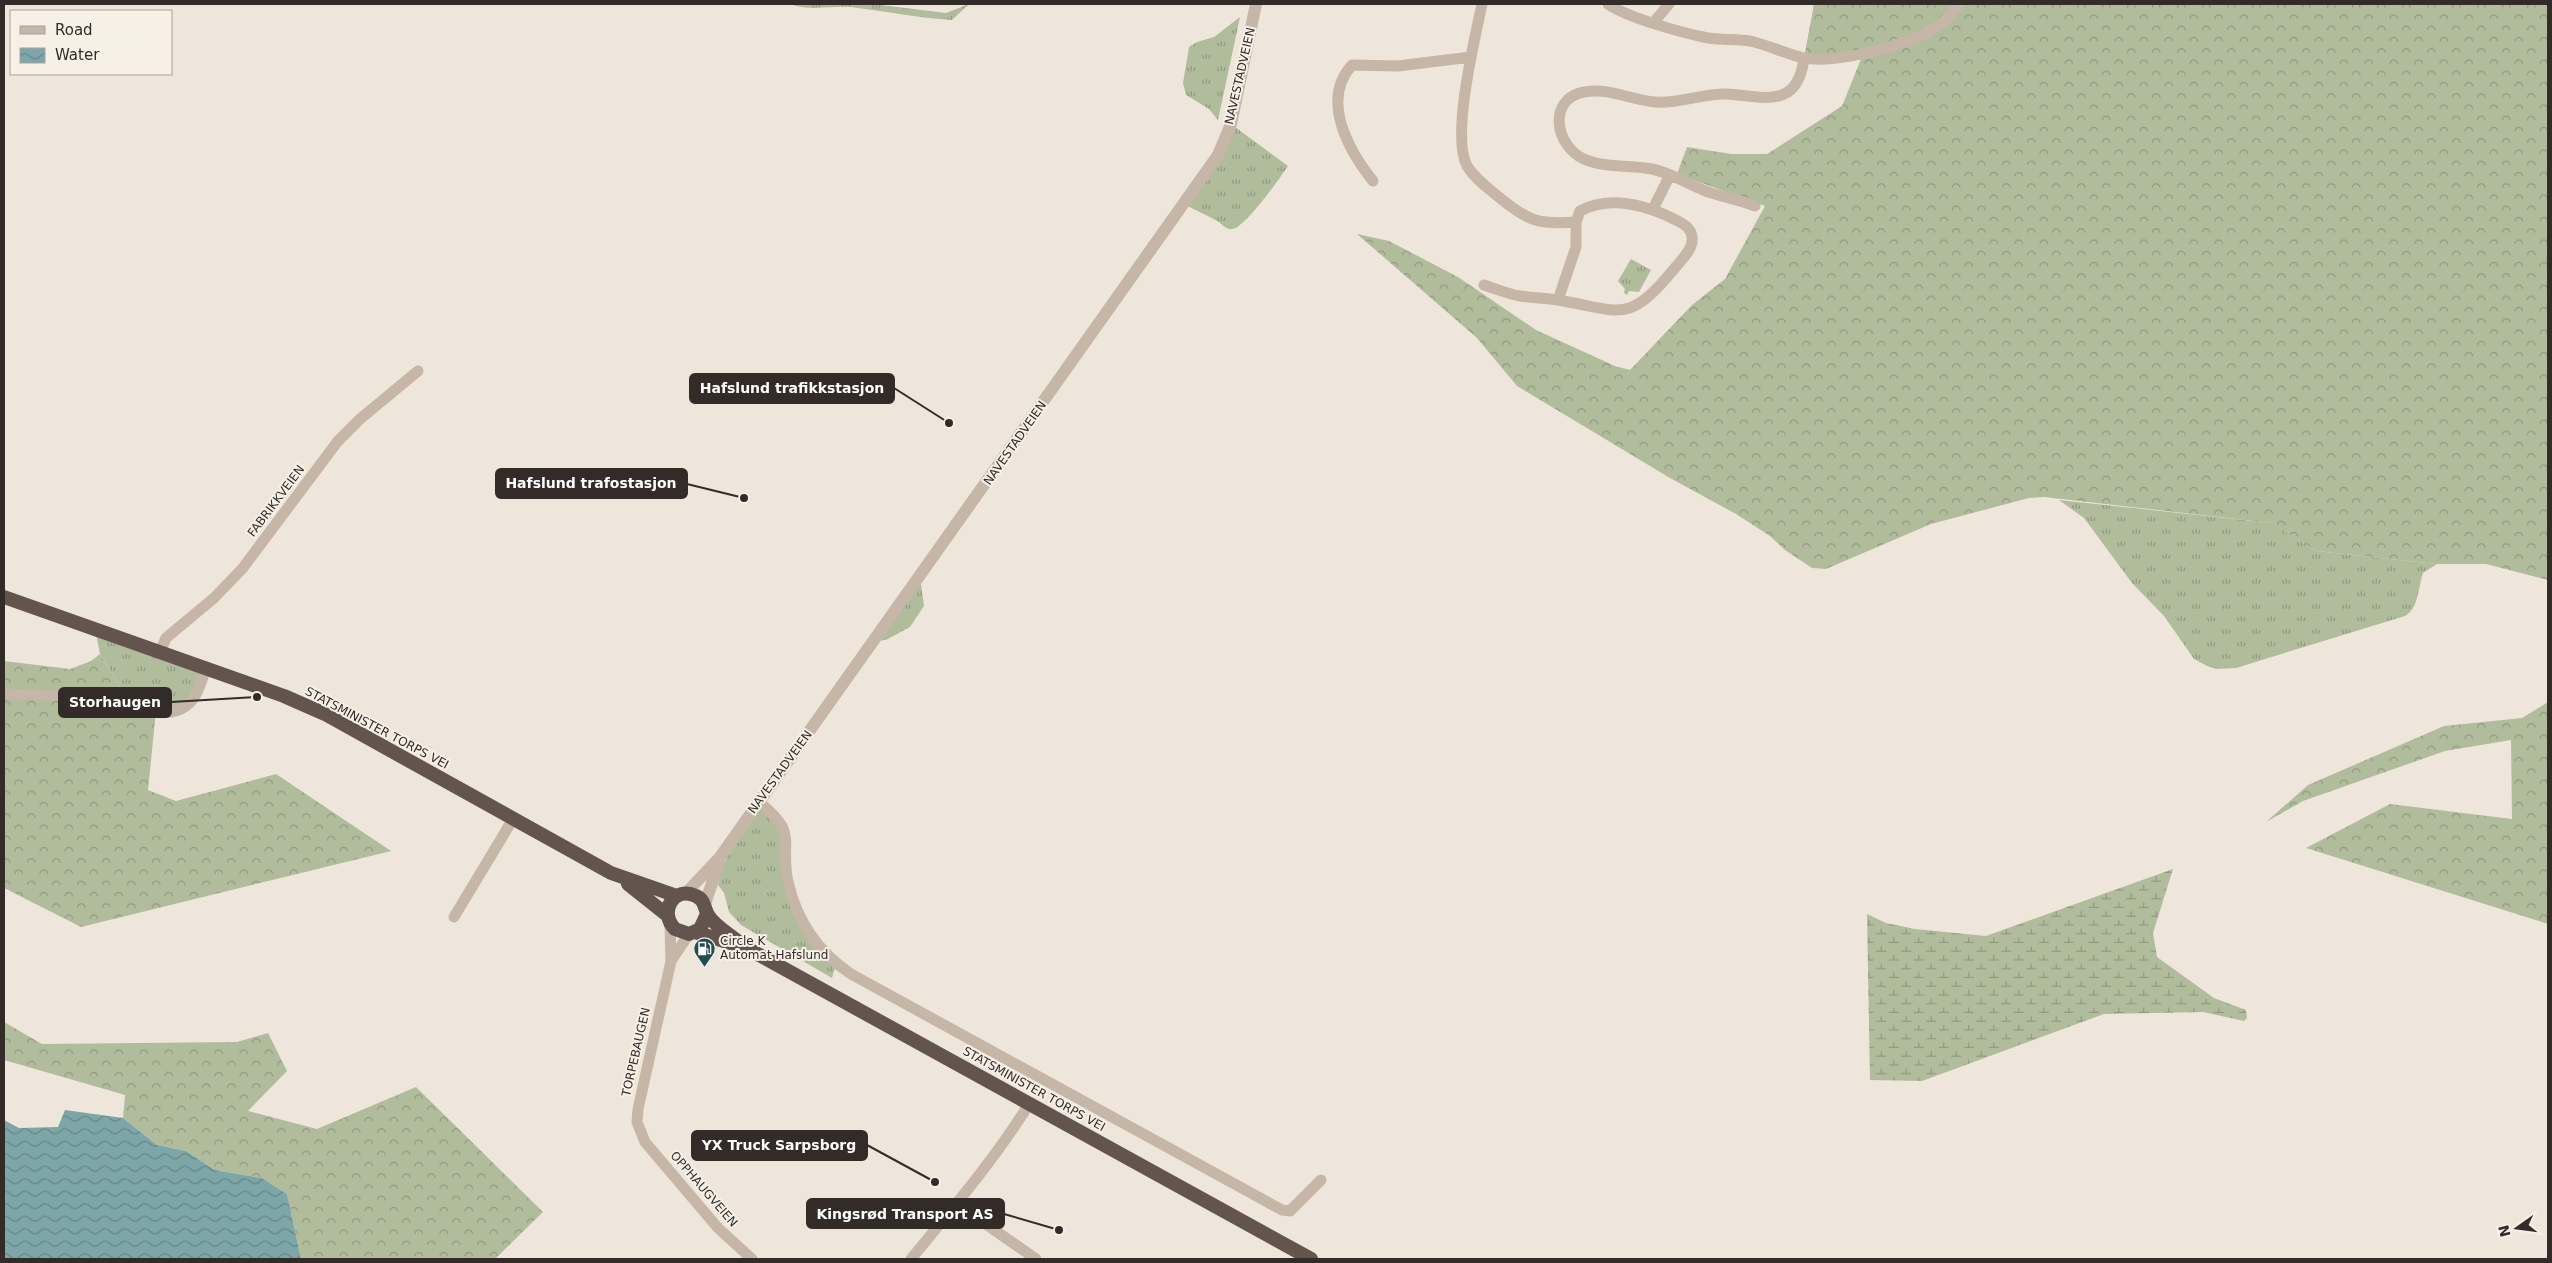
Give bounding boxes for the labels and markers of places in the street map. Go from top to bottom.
callout: Hafslund trafikkstasjon [690,374,894,403]
callout: Hafslund trafostasjon [496,469,687,498]
callout: Storhaugen [59,688,171,717]
place label: Circle K Automat Hafslund [720,934,828,962]
fuel station icon: Circle K Automat Hafslund [692,936,716,967]
callout: YX Truck Sarpsborg [692,1131,867,1160]
callout: Kingsrød Transport AS [807,1199,1004,1228]

